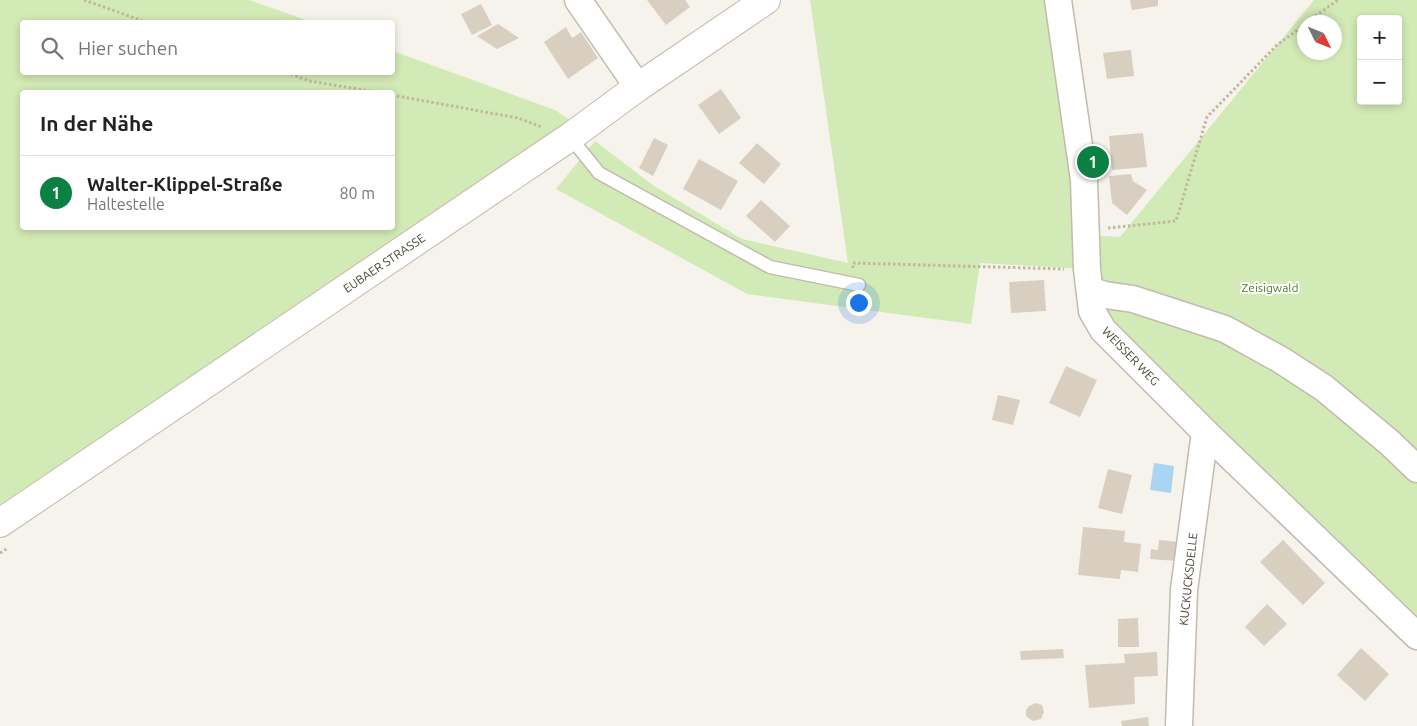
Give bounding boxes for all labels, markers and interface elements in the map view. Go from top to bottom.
north arrow [1297,15,1342,60]
map controls [1357,15,1402,105]
button: + [1357,15,1402,60]
search box [20,20,395,75]
icon: search [38,34,66,62]
text: Hier suchen [78,37,178,59]
button: − [1357,60,1402,105]
text: In der Nähe [40,111,153,135]
pin: 1 [1077,143,1109,181]
text: Walter-Klippel-Straße [87,173,283,195]
text: 1 [51,184,61,202]
text: 80 m [339,184,375,202]
text: Haltestelle [87,195,165,213]
street label: EUBAER STRASSE [341,231,427,295]
park label: Zeisigwald [1242,281,1298,294]
your location [846,290,872,316]
street label: WEISSER WEG [1100,324,1162,388]
street label: KUCKUCKSDELLE [1177,532,1199,626]

